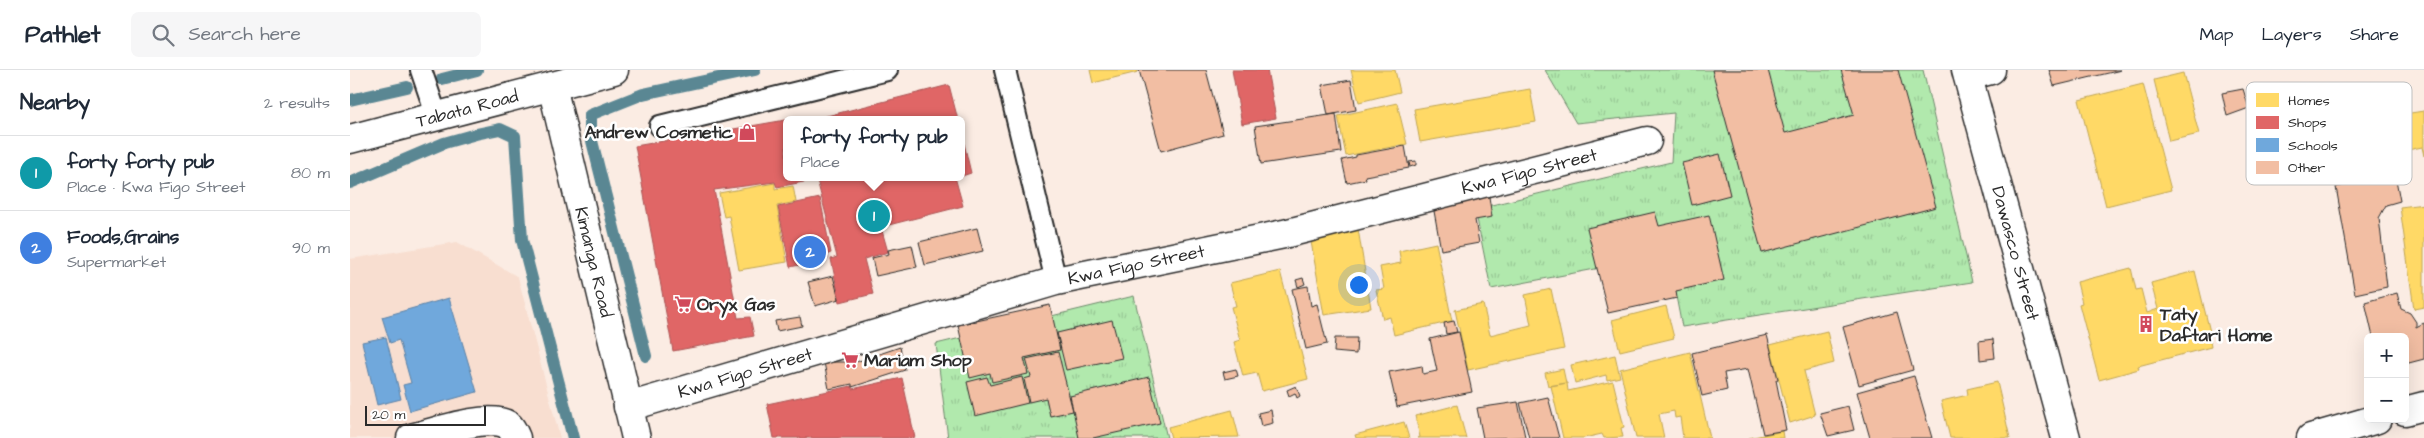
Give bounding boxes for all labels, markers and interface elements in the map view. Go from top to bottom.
search box [131,12,481,57]
text: Pathlet [25,18,101,52]
icon: search [149,21,177,49]
text: Search here [189,21,301,48]
text: Map [2199,22,2233,47]
text: Layers [2261,22,2322,47]
text: Share [2350,22,2399,47]
legend [2246,82,2412,185]
street label: Tabata Road [413,84,521,134]
text: Nearby [20,88,90,117]
text: Homes [2288,91,2330,111]
text: 2 results [264,92,330,114]
text: Shops [2288,113,2327,133]
popup [783,116,965,181]
place label: Andrew Cosmetic [585,120,734,145]
shop icon: Andrew Cosmetic [737,122,757,142]
text: forty forty pub [800,124,948,151]
text: Schools [2288,136,2338,156]
street label: Kwa Figo Street [1459,142,1601,201]
text: forty forty pub [67,149,214,176]
text: Place [800,151,840,173]
text: Other [2288,158,2326,178]
text: 1 [35,162,37,184]
text: 80 m [291,162,330,184]
text: Place · Kwa Figo Street [67,176,245,198]
street label: Dawasco Street [1985,184,2046,324]
pin: 1 [858,197,890,235]
street label: Kimanga Road [568,204,619,320]
text: Foods,Grains [67,224,179,251]
pin: 2 [794,233,826,271]
text: 2 [31,237,41,259]
text: 90 m [292,237,330,259]
street label: Kwa Figo Street [1066,239,1208,291]
text: Supermarket [67,251,166,273]
your location [1346,272,1372,298]
place label: Oryx Gas [697,292,775,318]
supermarket icon: Oryx Gas [673,294,693,314]
place label: Taty Daftari Home [2159,302,2273,348]
building icon: Taty Daftari Home [2136,314,2156,334]
map controls [2364,333,2409,423]
button: + [2364,333,2409,378]
street label: Kwa Figo Street [675,341,816,405]
place label: Mariam Shop [864,348,972,373]
supermarket icon: Mariam Shop [840,350,860,370]
button: − [2364,378,2409,423]
scale bar [365,403,486,426]
text: 20 m [372,405,405,425]

